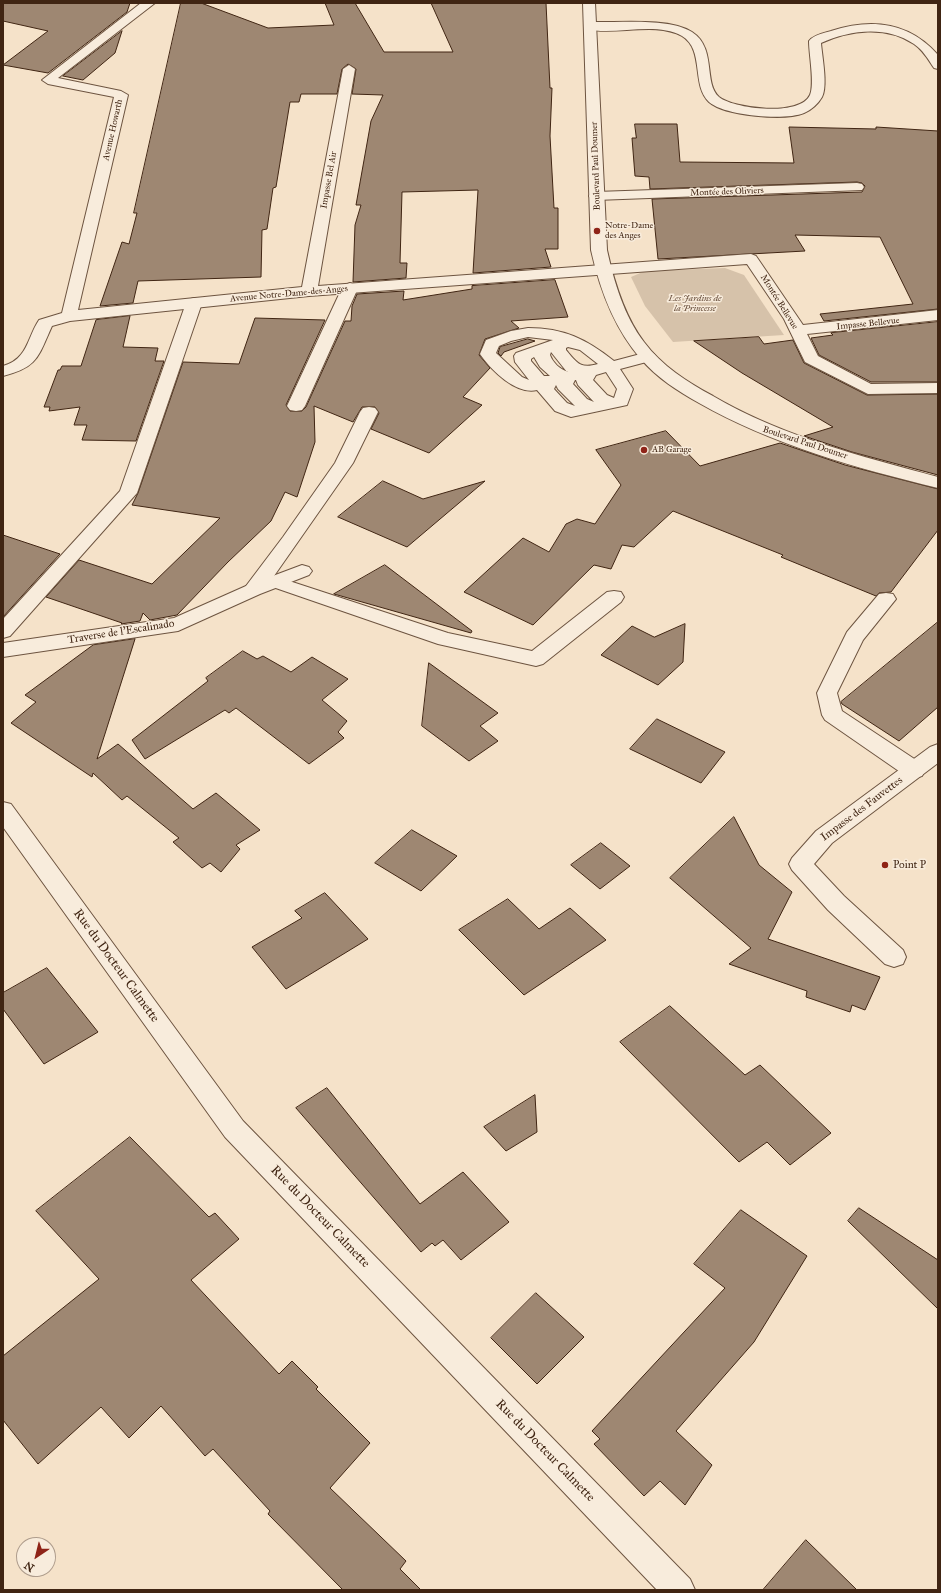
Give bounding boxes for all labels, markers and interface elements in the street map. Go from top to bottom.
street label: Avenue Howarth [101,98,125,162]
street label: Boulevard Paul Doumer [589,122,603,210]
street label: Impasse Bel Air [319,151,339,209]
street label: Montée des Oliviers [690,185,764,199]
place label: Notre-Dame des Anges [605,221,653,242]
marker: Notre-Dame des Anges [592,226,602,236]
street label: Montée Bellevue [758,273,800,331]
street label: Avenue Notre-Dame-des-Anges [230,283,348,305]
park label: Les Jardins de la Princesse [669,294,721,315]
street label: Impasse Bellevue [836,315,900,333]
street label: Boulevard Paul Doumer [761,424,849,462]
marker: AB Garage [639,445,649,455]
place label: AB Garage [652,445,691,455]
street label: Traverse de l'Escalinado [67,617,175,647]
street label: Impasse des Fauvettes [818,774,906,844]
place label: Point P [893,858,926,872]
marker: Point P [880,860,890,870]
street label: Rue du Docteur Calmette [70,906,162,1026]
street label: Rue du Docteur Calmette [267,1163,373,1271]
street label: Rue du Docteur Calmette [492,1397,598,1505]
north arrow [16,1537,56,1577]
text: N [22,1558,37,1574]

